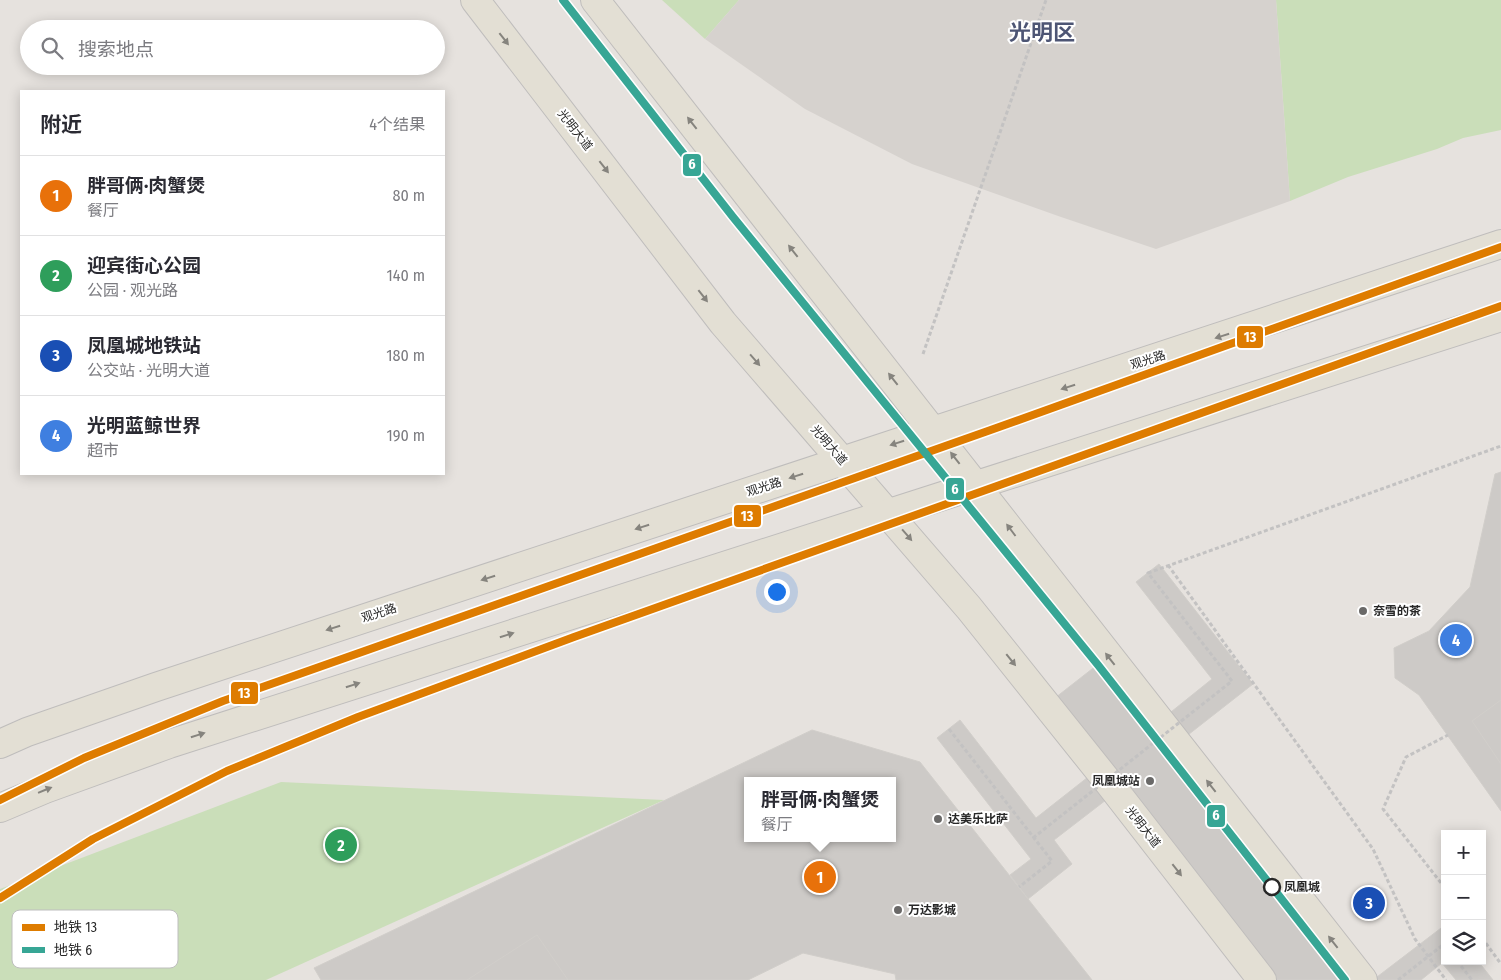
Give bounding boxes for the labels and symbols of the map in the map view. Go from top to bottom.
district label: 光明区 [1009,19,1075,46]
one-way arrow [499,32,510,45]
street label: 光明大道 [555,107,595,153]
one-way arrow [687,117,698,130]
line badge: 6 [682,153,702,177]
text: 6 [688,156,696,173]
one-way arrow [598,161,609,174]
one-way arrow [787,245,798,258]
one-way arrow [697,289,708,302]
line badge: 13 [1236,325,1264,349]
text: 13 [1244,329,1257,346]
one-way arrow [1214,332,1229,340]
street label: 观光路 [1129,348,1167,372]
one-way arrow [749,353,761,365]
one-way arrow [888,373,899,386]
one-way arrow [1060,384,1075,391]
street label: 光明大道 [808,422,850,468]
one-way arrow [889,440,904,448]
one-way arrow [950,452,961,465]
one-way arrow [789,473,804,480]
street label: 观光路 [745,475,783,499]
line badge: 6 [945,477,965,501]
text: 6 [951,481,959,498]
line badge: 13 [733,504,762,528]
text: 13 [741,508,754,525]
one-way arrow [634,523,649,531]
one-way arrow [1005,524,1016,537]
one-way arrow [901,529,913,541]
one-way arrow [480,574,495,582]
your location [764,579,790,605]
street label: 观光路 [360,601,398,625]
place label: 奈雪的茶 [1373,604,1421,618]
marker: 奈雪的茶 [1357,605,1369,617]
pin: 4 [1440,621,1472,659]
one-way arrow [326,625,341,633]
one-way arrow [500,631,515,639]
one-way arrow [1105,652,1116,665]
one-way arrow [1006,653,1017,666]
line badge: 13 [230,681,259,705]
one-way arrow [345,681,360,688]
text: 13 [238,685,251,702]
one-way arrow [191,730,206,738]
place label: 凤凰城站 [1092,774,1140,788]
marker: 凤凰城站 [1144,775,1156,787]
one-way arrow [1205,780,1216,793]
one-way arrow [38,785,52,793]
street label: 光明大道 [1123,804,1163,850]
line badge: 6 [1206,804,1226,828]
text: 6 [1212,807,1220,824]
place label: 达美乐比萨 [948,812,1008,826]
marker: 达美乐比萨 [932,813,944,825]
pin: 2 [325,826,357,864]
pin: 1 [804,858,836,896]
one-way arrow [1171,863,1182,876]
marker: 凤凰城 [1263,878,1281,896]
place label: 凤凰城 [1284,880,1320,894]
pin: 3 [1353,884,1385,922]
place label: 万达影城 [908,903,956,917]
marker: 万达影城 [892,904,904,916]
legend [12,910,178,968]
text: 地铁 13 [54,919,97,936]
one-way arrow [1327,936,1338,949]
text: 地铁 6 [54,942,92,959]

